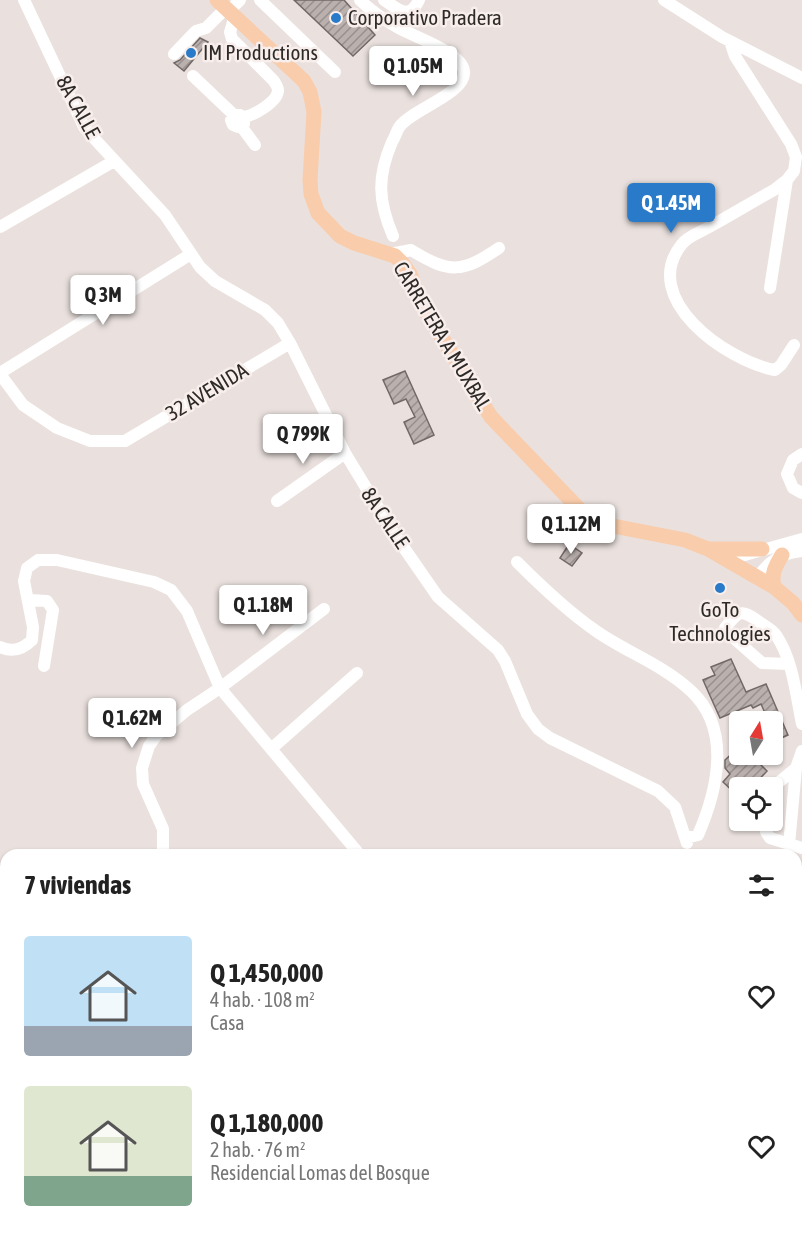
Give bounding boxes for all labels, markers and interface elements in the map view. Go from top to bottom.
place label: Corporativo Pradera [348,5,502,29]
marker: Corporativo Pradera [329,11,343,25]
place label: IM Productions [203,40,318,64]
marker: IM Productions [184,46,198,60]
pin: Q 1.05M [358,46,468,97]
text: Q 1.05M [383,54,443,77]
street label: 8A CALLE [52,71,106,142]
pin: Q 1.45M [616,183,726,234]
text: Q 1.45M [641,191,701,214]
street label: CARRETERA A MUXBAL [389,257,497,414]
pin: Q 3M [67,275,139,326]
text: Q 3M [84,283,122,306]
street label: 32 AVENIDA [161,357,252,425]
pin: Q 799K [254,414,352,465]
text: Q 799K [277,422,329,445]
street label: 8A CALLE [357,483,415,552]
pin: Q 1.12M [516,504,626,555]
text: Q 1.12M [541,512,601,535]
marker: GoTo Technologies [713,581,727,595]
pin: Q 1.18M [208,585,318,636]
text: Q 1.18M [233,593,293,616]
place label: GoTo Technologies [669,597,771,645]
pin: Q 1.62M [77,698,187,749]
text: Q 1.62M [102,706,162,729]
north arrow [729,711,783,765]
map controls [729,711,783,831]
button: locate [729,777,783,831]
icon: filters [745,869,778,902]
text: 7 viviendas [24,870,131,900]
text: Q 1,450,000 [210,958,324,988]
icon: home [72,960,144,1032]
icon: heart [745,980,778,1013]
text: 4 hab. · 108 m² [210,988,315,1011]
text: Casa [210,1011,245,1034]
text: Q 1,180,000 [210,1108,324,1138]
icon: home [72,1110,144,1182]
icon: heart [745,1130,778,1163]
text: 2 hab. · 76 m² [210,1138,305,1161]
text: Residencial Lomas del Bosque [210,1161,430,1184]

